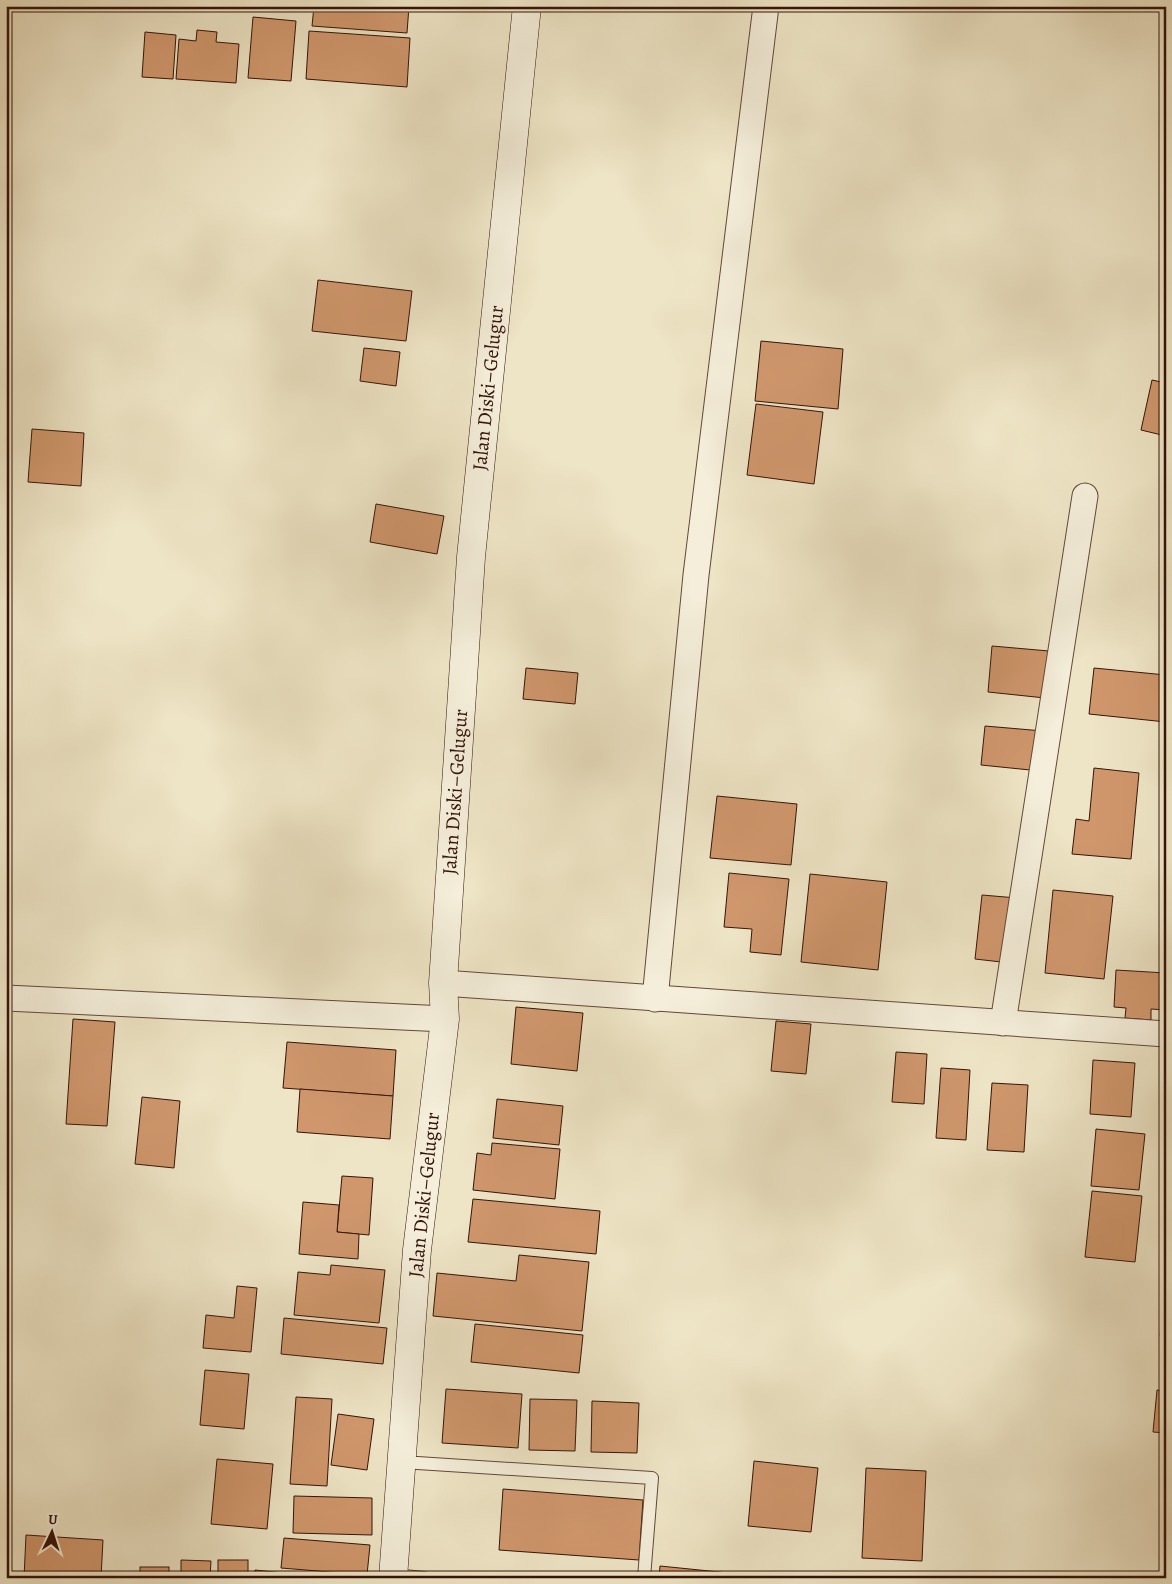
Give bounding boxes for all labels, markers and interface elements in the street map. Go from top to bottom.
street label: Jalan Diski–Gelugur [466,304,510,472]
street label: Jalan Diski–Gelugur [436,708,474,876]
street label: Jalan Diski–Gelugur [402,1111,446,1279]
north arrow [28,1506,78,1556]
text: U [48,1510,58,1529]

